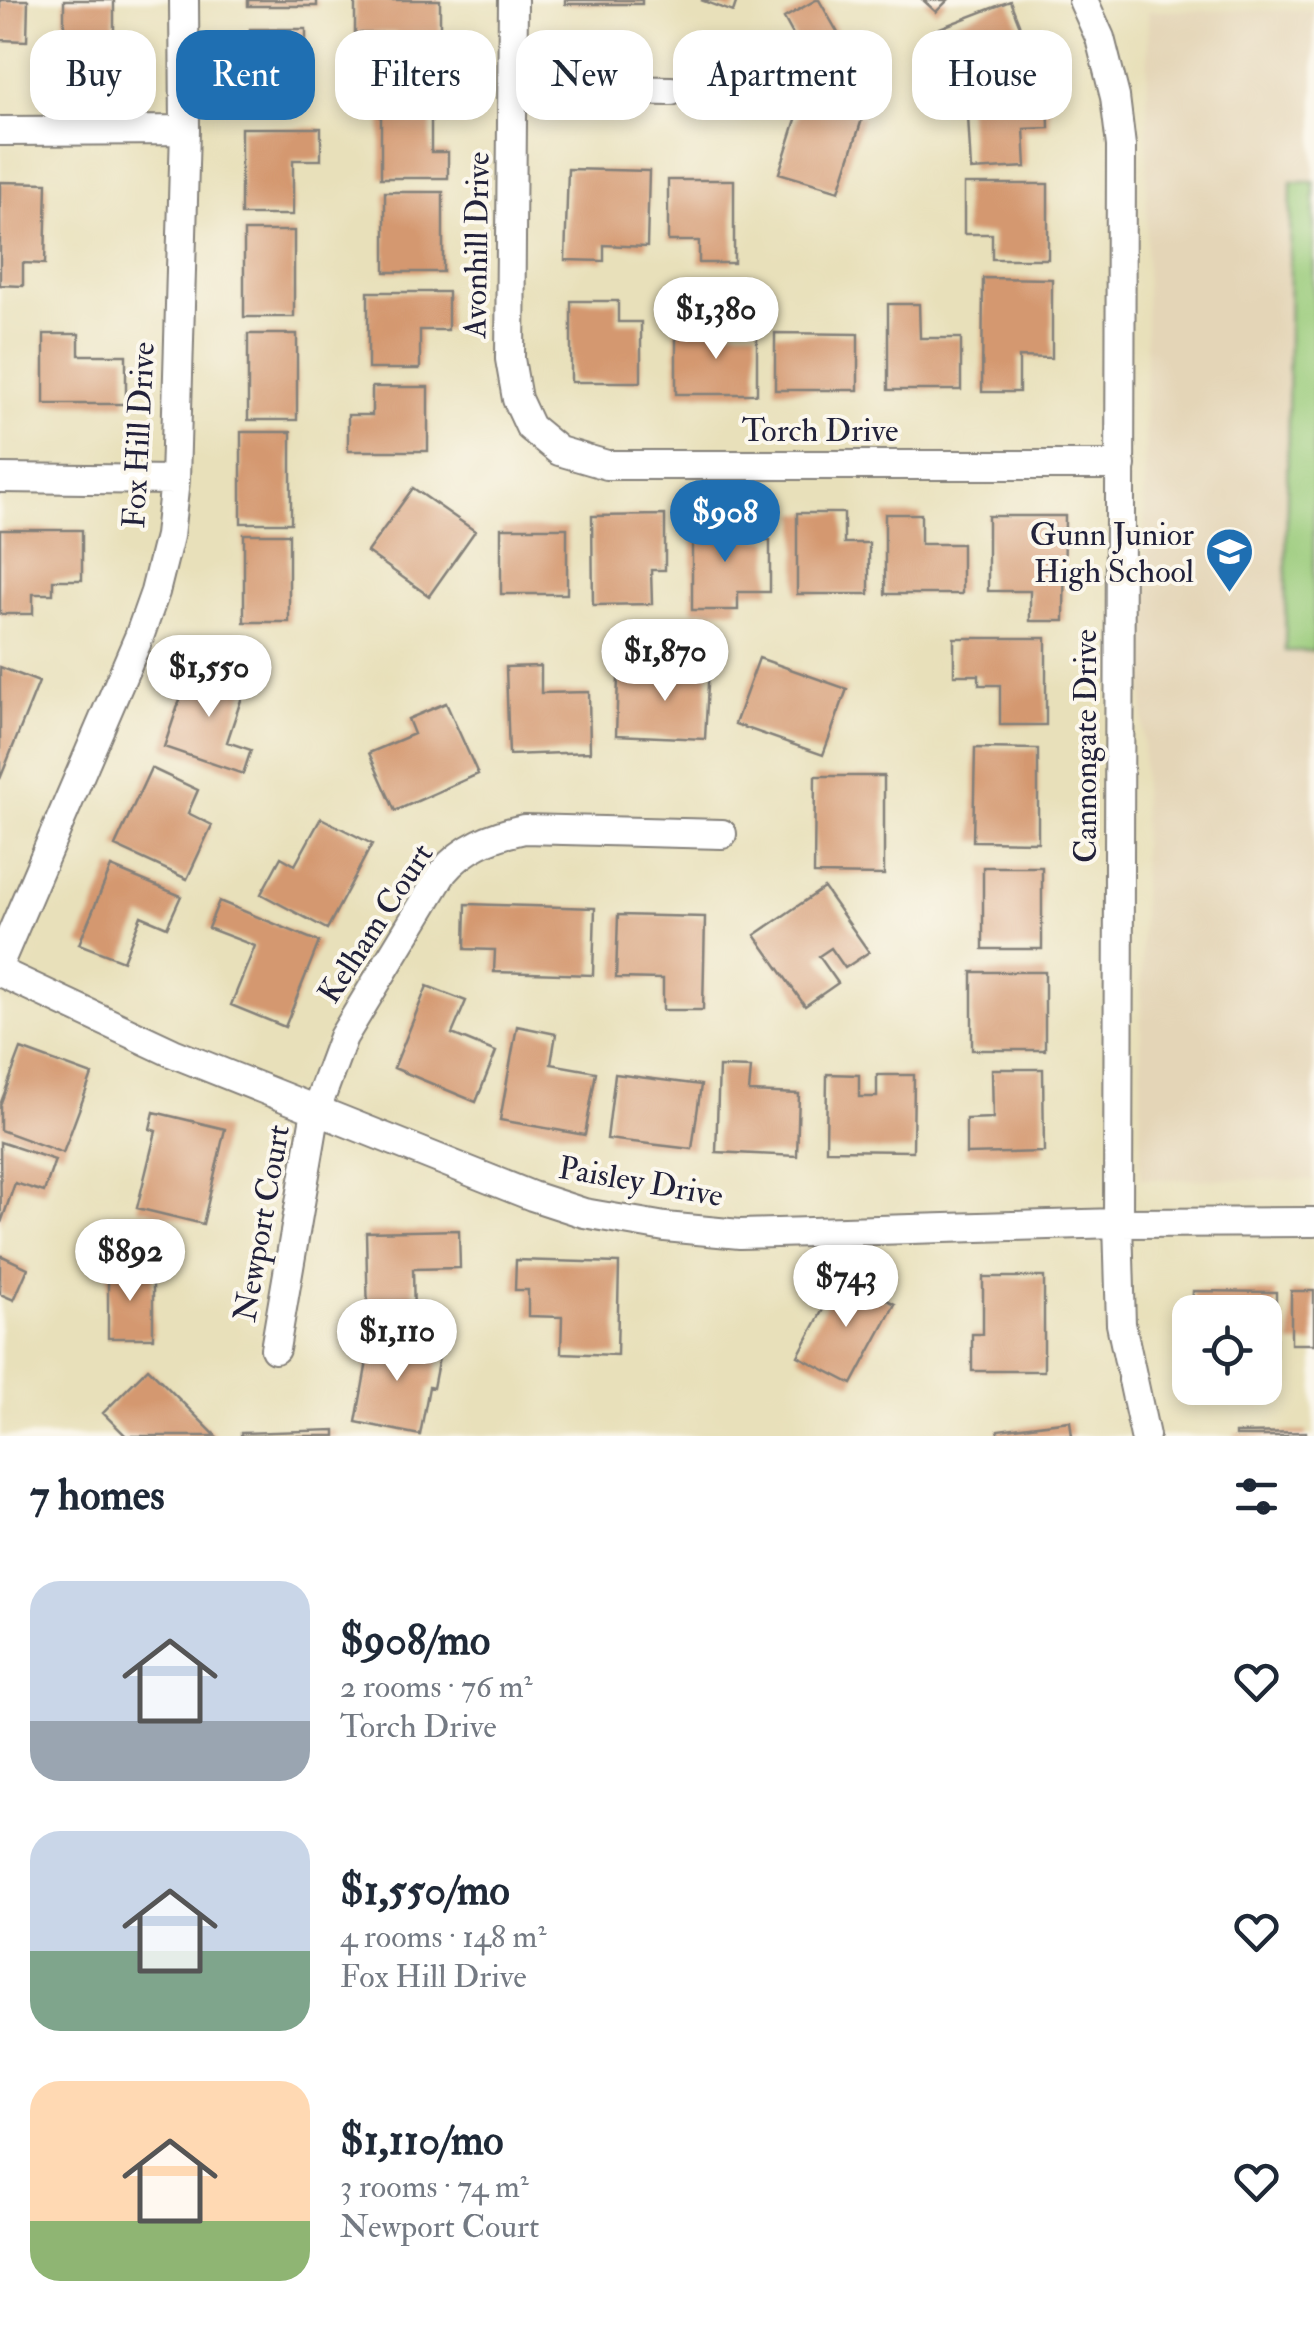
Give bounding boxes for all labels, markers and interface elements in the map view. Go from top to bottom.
chip: Buy [30,30,156,120]
chip: Rent [176,30,315,120]
chip: Filters [335,30,496,120]
chip: New [516,30,653,120]
chip: Apartment [673,30,892,120]
chip: House [912,30,1072,120]
street label: Avonhill Drive [455,151,499,340]
pin: $1,380 [635,277,797,362]
text: $1,380 [676,289,756,329]
street label: Fox Hill Drive [114,341,164,529]
street label: Torch Drive [742,411,898,451]
pin: $908 [666,480,784,565]
text: $908 [692,492,758,532]
place label: Gunn Junior High School [1030,515,1194,592]
school or university icon: Gunn Junior High School [1203,526,1255,594]
pin: $1,870 [584,619,746,704]
street label: Cannongate Drive [1066,629,1106,863]
text: $1,870 [623,631,707,671]
pin: $1,550 [128,635,290,720]
text: $1,550 [169,647,249,687]
street label: Kelham Court [309,836,442,1011]
street label: Newport Court [225,1122,299,1325]
street label: Paisley Drive [556,1148,726,1216]
pin: $892 [71,1219,189,1304]
text: $892 [97,1231,163,1271]
pin: $743 [787,1245,905,1330]
text: $743 [815,1257,877,1297]
map controls [1172,1295,1282,1405]
button: locate [1172,1295,1282,1405]
pin: $1,110 [316,1299,478,1384]
text: $1,110 [359,1311,435,1351]
icon: filters [1229,1469,1284,1524]
text: 7 homes [30,1470,165,1522]
text: $908/mo [340,1615,490,1667]
icon: home [110,1621,230,1741]
icon: heart [1229,1654,1284,1709]
text: 2 rooms · 76 m² [340,1667,533,1707]
text: Torch Drive [340,1707,497,1747]
text: $1,550/mo [340,1865,510,1917]
icon: home [110,1871,230,1991]
icon: heart [1229,1904,1284,1959]
text: 4 rooms · 148 m² [340,1917,546,1957]
text: Fox Hill Drive [340,1957,527,1997]
text: $1,110/mo [340,2115,504,2167]
icon: home [110,2121,230,2241]
icon: heart [1229,2154,1284,2209]
text: 3 rooms · 74 m² [340,2167,529,2207]
text: Newport Court [340,2207,539,2247]

